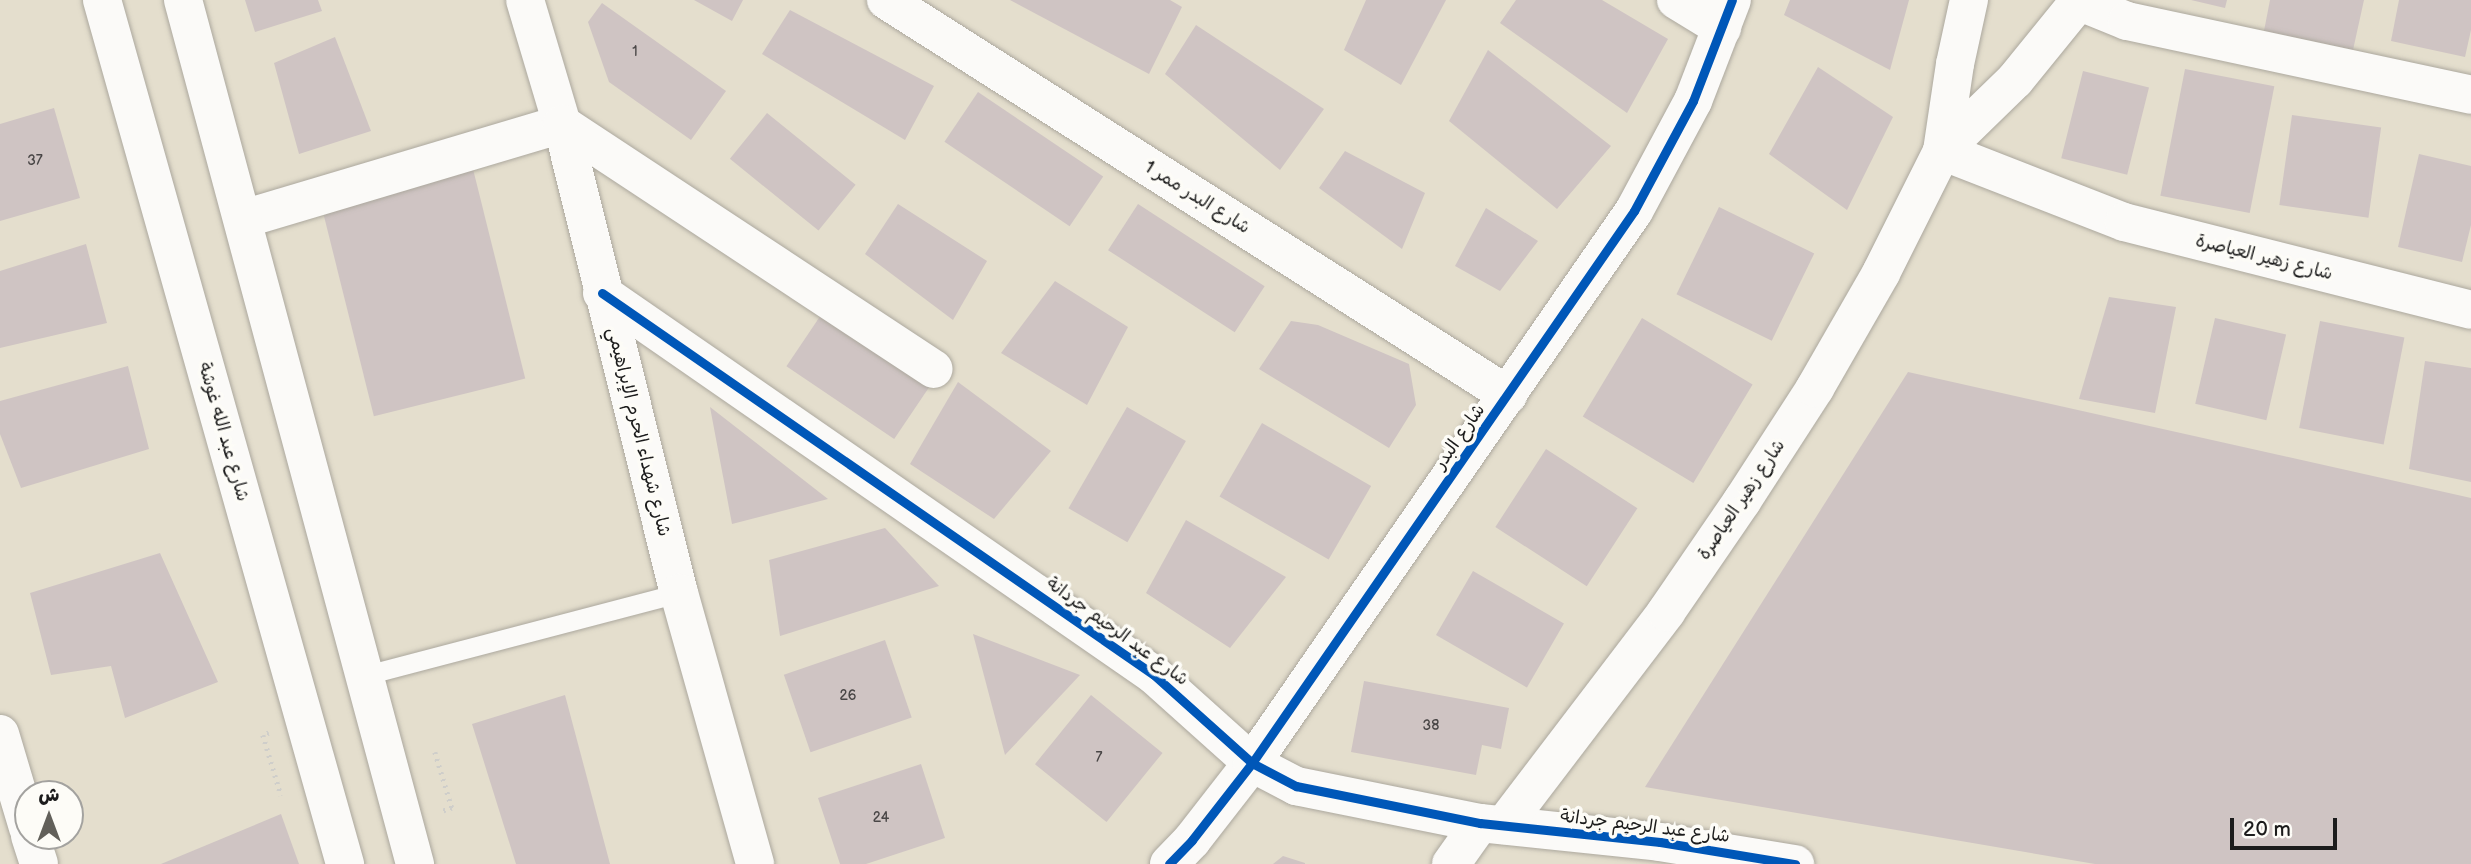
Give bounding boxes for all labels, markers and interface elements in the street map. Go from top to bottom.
house number: 1 [632,44,638,60]
house number: 37 [27,153,43,169]
street label: شارع البدر ممر 1 [1140,157,1254,239]
street label: شارع زهير العياصرة [2193,231,2335,285]
street label: شارع شهداء الحرم الإبراهيمي [602,325,674,539]
street label: شارع عبد الله غوشة [193,360,253,504]
street label: شارع البدر [1430,400,1490,474]
street label: شارع زهير العياصرة [1694,436,1790,564]
street label: شارع عبد الرحيم جردانة [1042,573,1192,691]
house number: 26 [840,688,856,704]
house number: 38 [1423,718,1439,734]
house number: 7 [1096,750,1102,766]
north arrow [14,780,84,850]
text: ش [39,784,59,807]
scale bar [2233,804,2340,848]
street label: شارع عبد الرحيم جردانة [1559,806,1731,848]
house number: 24 [873,810,889,826]
text: 20 m [2243,817,2291,842]

